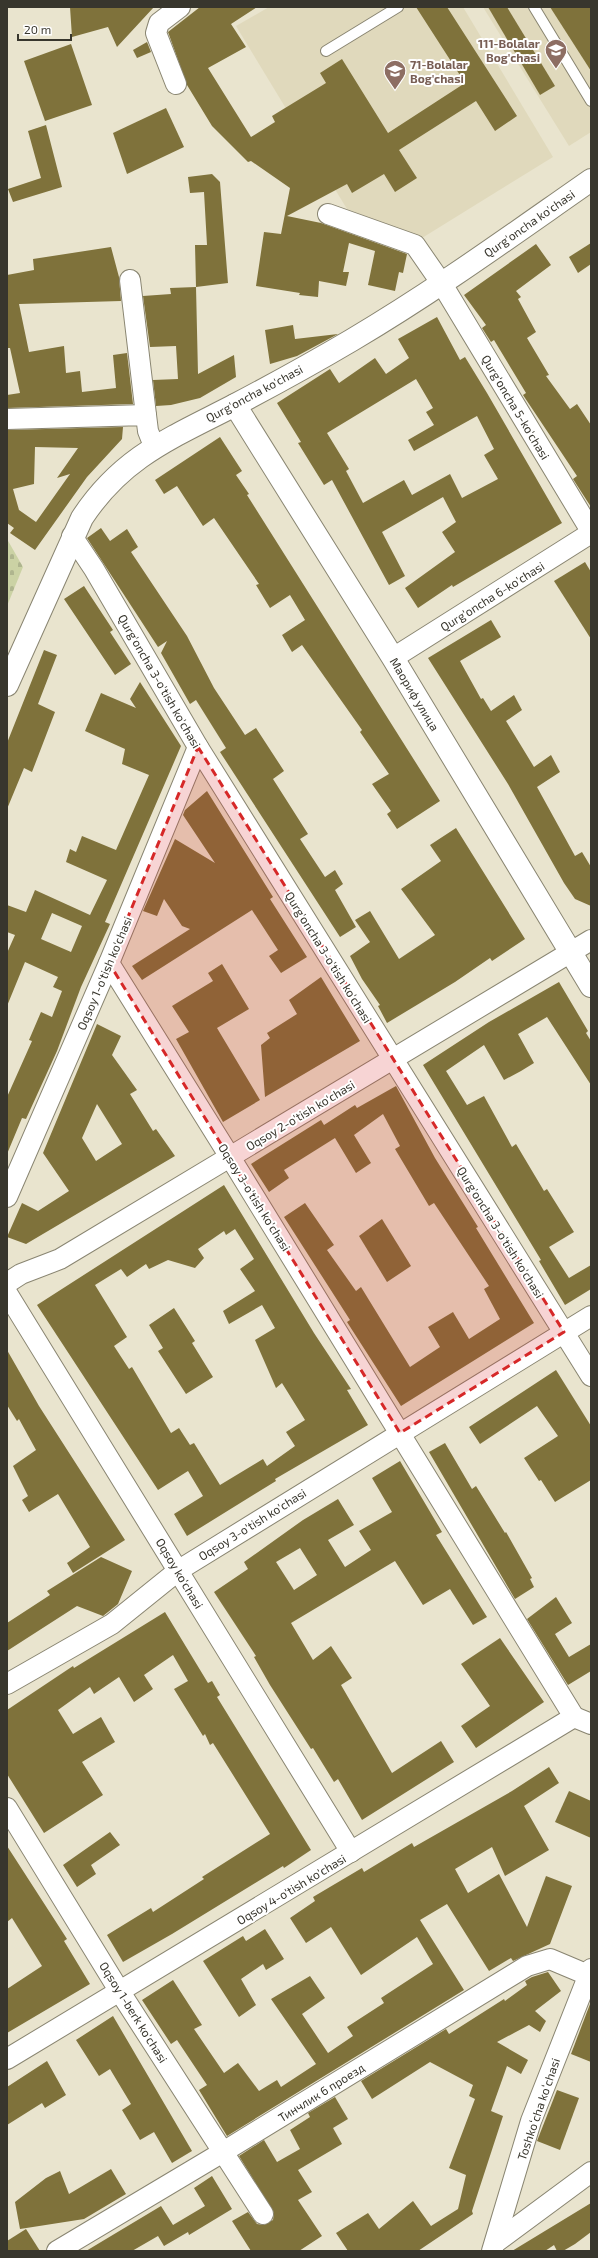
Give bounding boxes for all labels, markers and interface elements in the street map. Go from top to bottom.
scale bar [18,16,71,42]
text: 20 m [24,22,51,36]
place label: 111-Bolalar Bog'chasi [478,36,540,64]
school or university icon: 111-Bolalar Bog'chasi [543,37,569,70]
place label: 71-Bolalar Bog'chasi [410,57,468,85]
school or university icon: 71-Bolalar Bog'chasi [382,58,408,91]
street label: Qurg'oncha ko'chasi [481,186,578,260]
street label: Qurg'oncha 5-ko'chasi [478,352,553,462]
street label: Qurg'oncha ko'chasi [203,361,305,425]
street label: Qurg'oncha 6-ko'chasi [437,558,547,635]
street label: Qurg'oncha 3-o'tish ko'chasi [115,612,204,751]
street label: Маориф улица [387,655,442,734]
street label: Qurg'oncha 3-o'tish ko'chasi [282,889,375,1026]
street label: Oqsoy 1-o'tish ko'chasi [74,914,134,1032]
street label: Oqsoy 2-o'tish ko'chasi [243,1077,357,1153]
street label: Oqsoy 3-o'tish ko'chasi [216,1141,294,1253]
street label: Qurg'oncha 3-o'tish ko'chasi [454,1164,547,1301]
street label: Oqsoy 3-o'tish ko'chasi [196,1485,308,1563]
street label: Oqsoy ko'chasi [153,1535,207,1611]
street label: Oqsoy 4-o'tish ko'chasi [234,1851,348,1927]
street label: Oqsoy 1-berk ko'chasi [97,1959,171,2065]
street label: Toshkoʻcha koʻchasi [514,2056,562,2162]
street label: Тинчлик 6 проезд [275,2060,367,2124]

